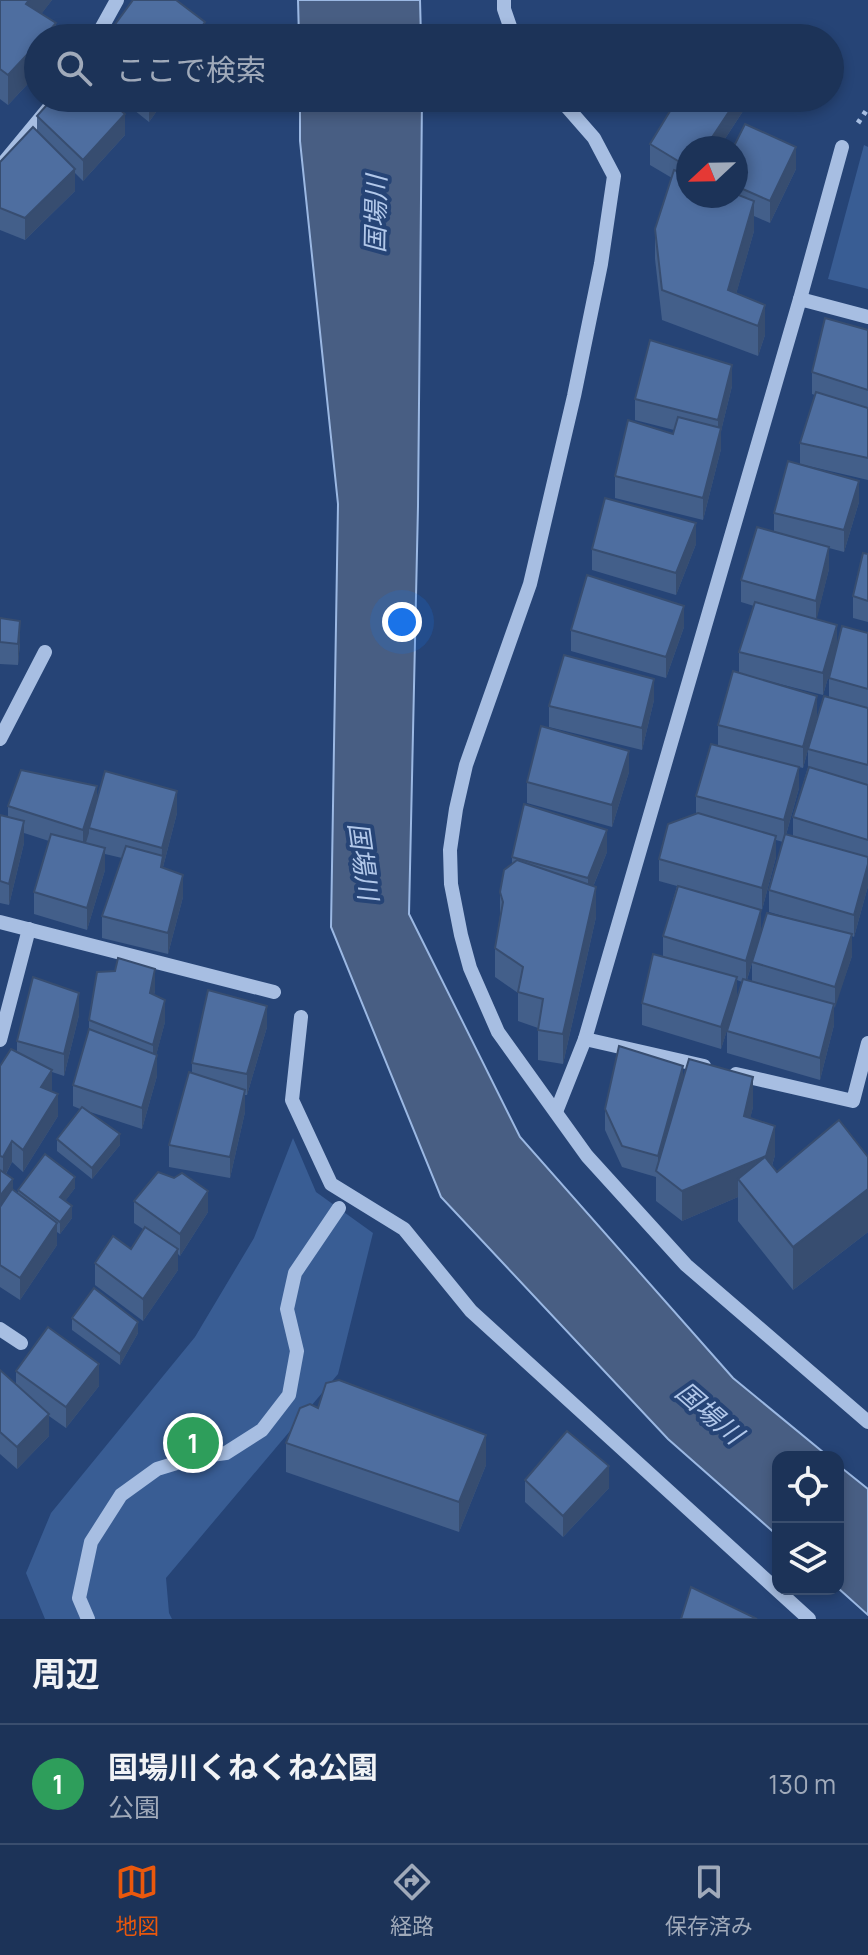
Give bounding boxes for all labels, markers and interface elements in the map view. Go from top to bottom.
search box [24,24,844,112]
icon: search [52,46,96,90]
text: ここで検索 [116,49,266,90]
north arrow [676,136,748,208]
water label: 国場川 [356,172,394,253]
your location [382,602,422,642]
water label: 国場川 [341,820,388,905]
water label: 国場川 [668,1373,753,1453]
pin: 1 [167,1413,219,1473]
map controls [772,1451,844,1595]
button: locate [772,1451,844,1523]
button: layers [772,1523,844,1595]
text: 周辺 [32,1650,100,1696]
text: 国場川くねくね公園 [108,1746,378,1787]
text: 1 [52,1766,64,1802]
text: 130 m [768,1766,836,1802]
text: 公園 [108,1789,160,1825]
tab: 地図 [115,1860,159,1941]
tab: 経路 [390,1860,434,1941]
tab: 保存済み [665,1860,753,1941]

